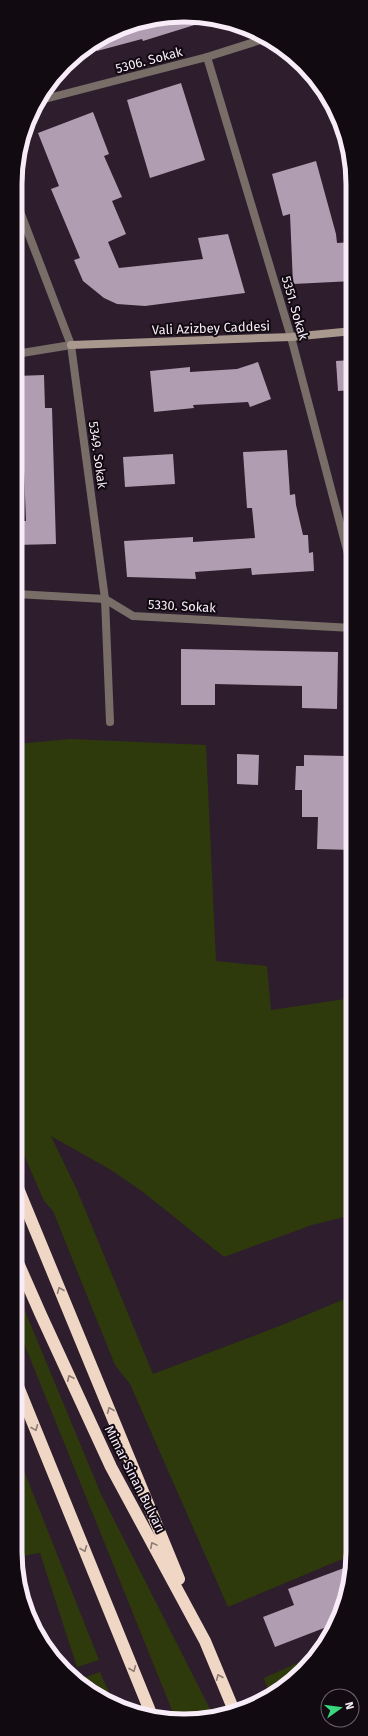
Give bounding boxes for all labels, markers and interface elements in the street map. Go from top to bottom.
street label: 5306. Sokak [114,44,184,76]
street label: 5351. Sokak [279,274,311,342]
street label: Vali Azizbey Caddesi [152,318,270,338]
street label: 5349. Sokak [86,420,110,490]
street label: 5330. Sokak [148,597,217,615]
one-way arrow [57,1287,65,1294]
one-way arrow [67,1375,75,1383]
one-way arrow [106,1407,114,1414]
street label: Mimar Sinan Bulvarı [102,1423,168,1535]
one-way arrow [30,1424,38,1432]
one-way arrow [150,1541,158,1549]
one-way arrow [79,1544,87,1552]
one-way arrow [128,1665,136,1673]
one-way arrow [216,1673,224,1680]
north arrow [320,1688,360,1728]
text: N [342,1701,356,1711]

